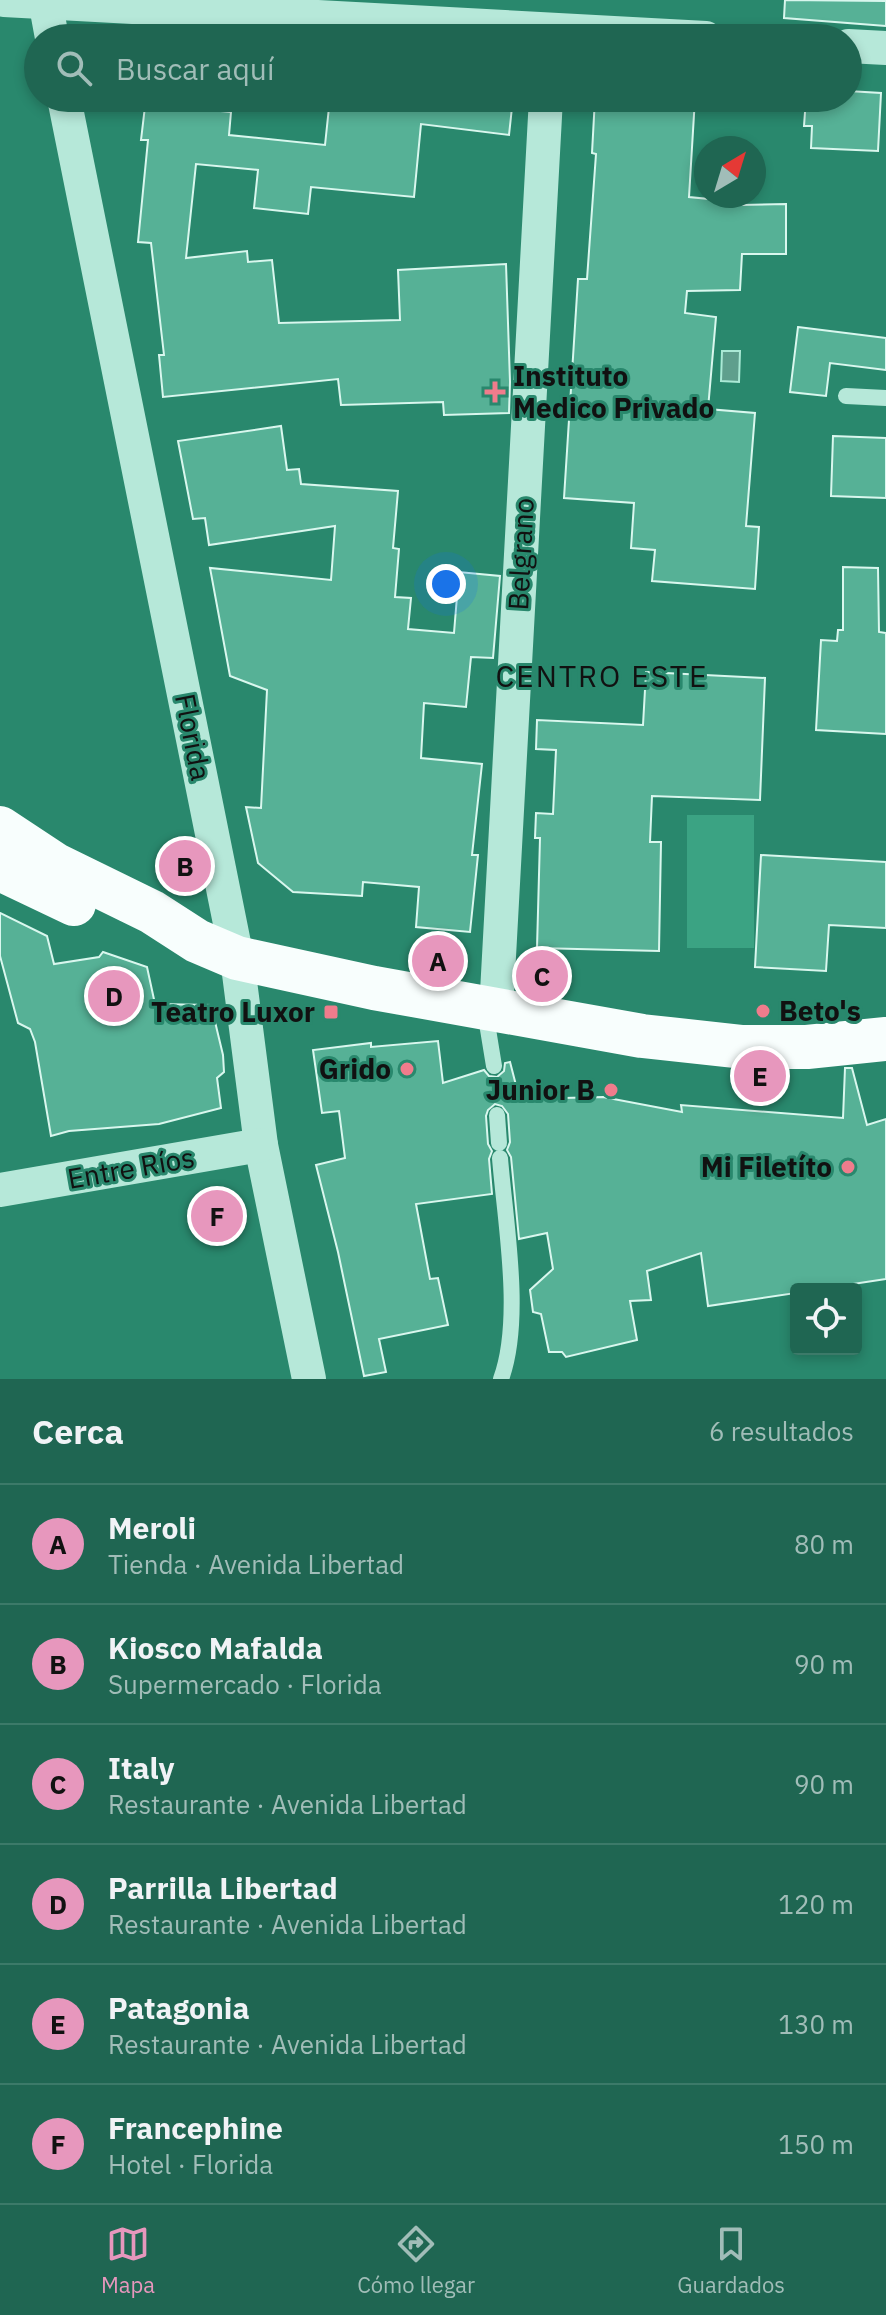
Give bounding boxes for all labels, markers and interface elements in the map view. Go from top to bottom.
search box [24,24,862,112]
icon: search [52,46,96,90]
text: Buscar aquí [116,49,274,88]
north arrow [694,136,766,208]
place label: Instituto Medico Privado [513,357,714,426]
marker: Instituto Medico Privado [484,381,506,403]
street label: Belgrano [499,497,542,611]
your location [426,564,466,604]
district label: CENTRO ESTE [496,656,708,695]
street label: Florida [167,690,220,783]
pin: B [159,836,211,896]
pin: A [412,931,464,991]
pin: C [516,946,568,1006]
pin: D [88,966,140,1026]
place label: Beto's [779,992,861,1029]
place label: Teatro Luxor [151,993,315,1030]
marker: Beto's [754,1002,772,1020]
marker: Teatro Luxor [322,1003,340,1021]
pin: E [734,1046,786,1106]
place label: Grido [319,1050,391,1087]
marker: Grido [398,1060,416,1078]
place label: Junior B [486,1071,595,1108]
marker: Junior B [602,1081,620,1099]
street label: Entre Ríos [64,1138,197,1197]
place label: Mi Filetíto [701,1148,832,1185]
marker: Mi Filetíto [839,1158,857,1176]
pin: F [191,1186,243,1246]
map controls [790,1283,862,1355]
button: locate [790,1283,862,1355]
text: Cerca [32,1409,124,1453]
text: 6 resultados [709,1414,854,1448]
text: Meroli [108,1508,196,1547]
text: A [49,1527,67,1561]
text: 80 m [794,1527,854,1561]
text: Tienda · Avenida Libertad [108,1547,404,1581]
text: Kiosco Mafalda [108,1628,323,1667]
text: B [49,1647,67,1681]
text: 90 m [794,1647,854,1681]
text: Supermercado · Florida [108,1667,382,1701]
text: Italy [108,1748,174,1787]
text: C [50,1767,66,1801]
text: 90 m [794,1767,854,1801]
text: Restaurante · Avenida Libertad [108,1787,467,1821]
text: Parrilla Libertad [108,1868,338,1907]
text: D [49,1887,67,1921]
text: 120 m [778,1887,854,1921]
text: Restaurante · Avenida Libertad [108,1907,467,1941]
text: Patagonia [108,1988,250,2027]
text: E [50,2007,66,2041]
text: 130 m [778,2007,854,2041]
text: Restaurante · Avenida Libertad [108,2027,467,2061]
text: Francephine [108,2108,283,2147]
text: F [50,2127,66,2161]
text: 150 m [778,2127,854,2161]
text: Hotel · Florida [108,2147,273,2181]
tab: Mapa [101,2222,155,2299]
tab: Cómo llegar [357,2222,475,2299]
tab: Guardados [677,2222,785,2299]

